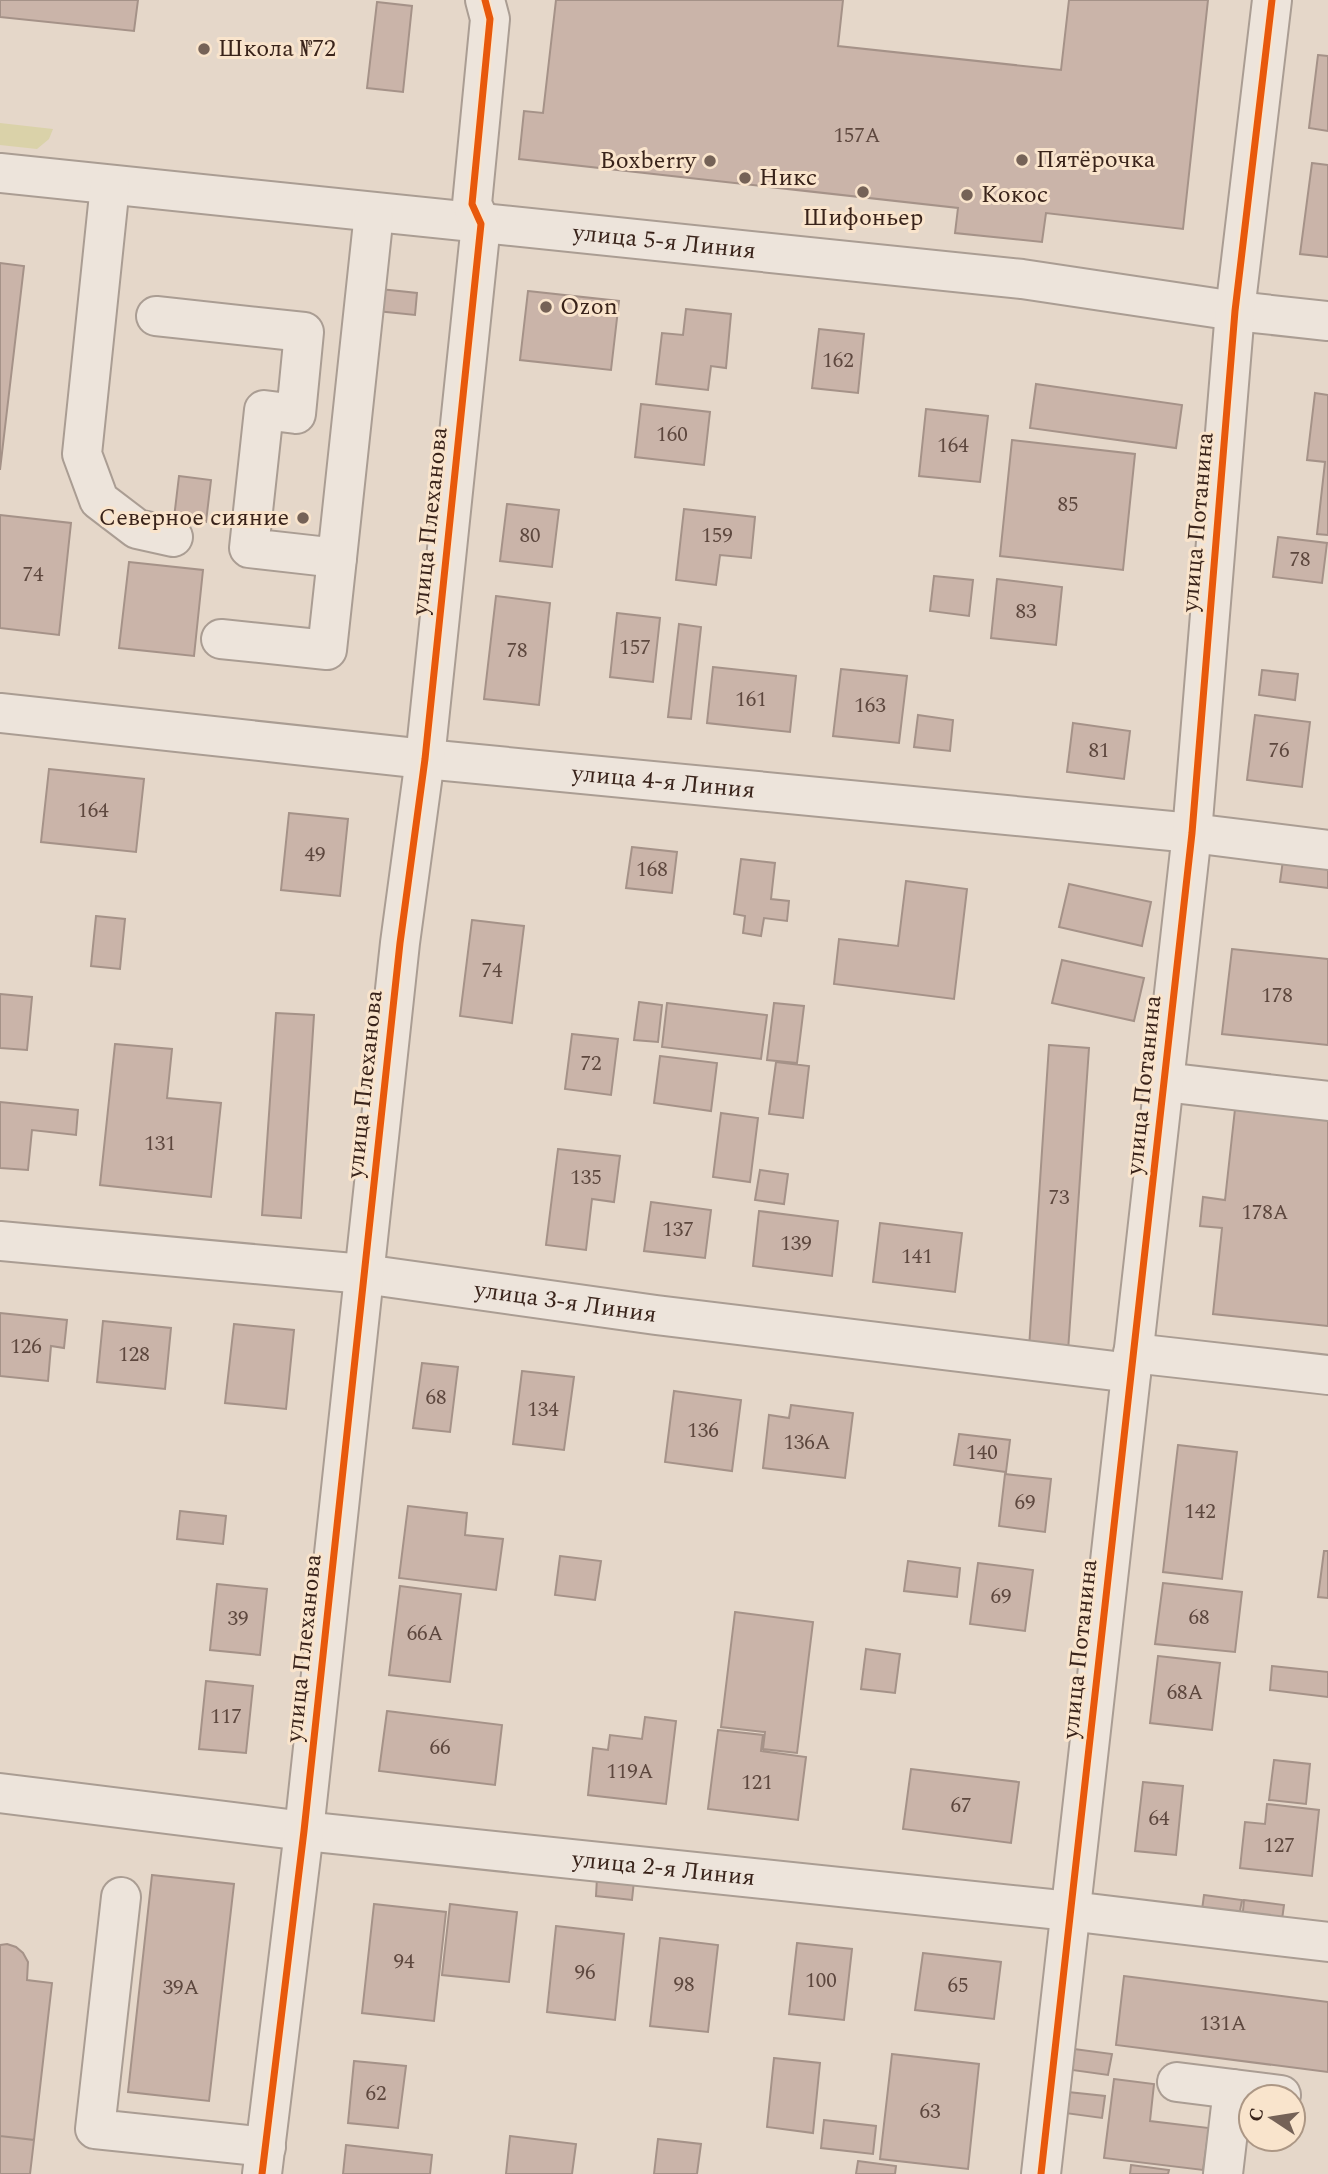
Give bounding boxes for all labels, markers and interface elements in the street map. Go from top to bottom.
place label: Школа №72 [218,31,336,67]
marker: Школа №72 [196,41,212,57]
house number: 157А [833,120,881,152]
place label: Пятёрочка [1036,142,1156,178]
place label: Boxberry [600,143,697,179]
marker: Пятёрочка [1014,152,1030,168]
marker: Boxberry [702,153,718,169]
place label: Никс [759,160,817,196]
marker: Никс [737,170,753,186]
place label: Кокос [981,177,1048,213]
marker: Шифоньер [855,184,871,200]
marker: Кокос [959,187,975,203]
place label: Шифоньер [803,200,923,236]
street label: улица 5-я Линия [570,214,758,269]
place label: Ozon [560,289,618,325]
marker: Ozon [538,299,554,315]
house number: 162 [822,345,854,377]
house number: 160 [656,419,688,451]
street label: улица Плеханова [402,425,458,618]
house number: 164 [937,430,969,462]
street label: улица Потанина [1172,430,1224,614]
house number: 85 [1058,489,1079,521]
place label: Северное сияние [99,500,289,536]
marker: Северное сияние [295,510,311,526]
house number: 80 [520,520,541,552]
house number: 159 [701,520,733,552]
house number: 78 [1290,544,1311,576]
house number: 74 [23,559,44,591]
house number: 83 [1016,596,1037,628]
house number: 157 [619,632,651,664]
house number: 78 [507,635,528,667]
house number: 161 [735,684,767,716]
house number: 163 [854,690,886,722]
house number: 81 [1089,735,1110,767]
house number: 76 [1269,735,1290,767]
street label: улица 4-я Линия [569,755,757,809]
house number: 164 [77,795,109,827]
house number: 49 [305,839,326,871]
house number: 168 [636,854,668,886]
house number: 74 [482,955,503,987]
house number: 178 [1261,980,1293,1012]
street label: улица Плеханова [337,988,393,1181]
street label: улица Потанина [1117,993,1171,1178]
house number: 72 [581,1048,602,1080]
house number: 131 [144,1128,176,1160]
house number: 135 [570,1162,602,1194]
house number: 73 [1049,1182,1070,1214]
house number: 178А [1241,1197,1289,1229]
house number: 137 [662,1214,694,1246]
house number: 139 [780,1228,812,1260]
house number: 141 [901,1241,933,1273]
street label: улица 3-я Линия [471,1272,659,1333]
house number: 126 [10,1331,42,1363]
house number: 128 [118,1339,150,1371]
house number: 68 [426,1382,447,1414]
house number: 134 [527,1394,559,1426]
house number: 136 [687,1415,719,1447]
house number: 136А [783,1427,831,1459]
house number: 140 [966,1437,998,1469]
house number: 69 [1015,1487,1036,1519]
house number: 142 [1184,1496,1216,1528]
street label: улица Плеханова [276,1552,332,1745]
street label: улица Потанина [1053,1557,1107,1742]
house number: 69 [991,1581,1012,1613]
house number: 68 [1189,1602,1210,1634]
house number: 39 [228,1603,249,1635]
house number: 66А [407,1618,444,1650]
house number: 68А [1167,1677,1204,1709]
house number: 117 [210,1701,242,1733]
house number: 66 [430,1732,451,1764]
house number: 119А [606,1756,654,1788]
house number: 121 [741,1767,773,1799]
house number: 67 [951,1790,972,1822]
house number: 64 [1149,1803,1170,1835]
house number: 127 [1263,1830,1295,1862]
street label: улица 2-я Линия [569,1841,757,1896]
house number: 94 [394,1946,415,1978]
house number: 96 [575,1957,596,1989]
house number: 100 [805,1965,837,1997]
house number: 98 [674,1969,695,2001]
house number: 65 [948,1970,969,2002]
house number: 39А [163,1972,200,2004]
house number: 131А [1199,2008,1247,2040]
house number: 62 [366,2078,387,2110]
north arrow [1237,2083,1307,2153]
house number: 63 [920,2096,941,2128]
text: С [1241,2105,1272,2124]

